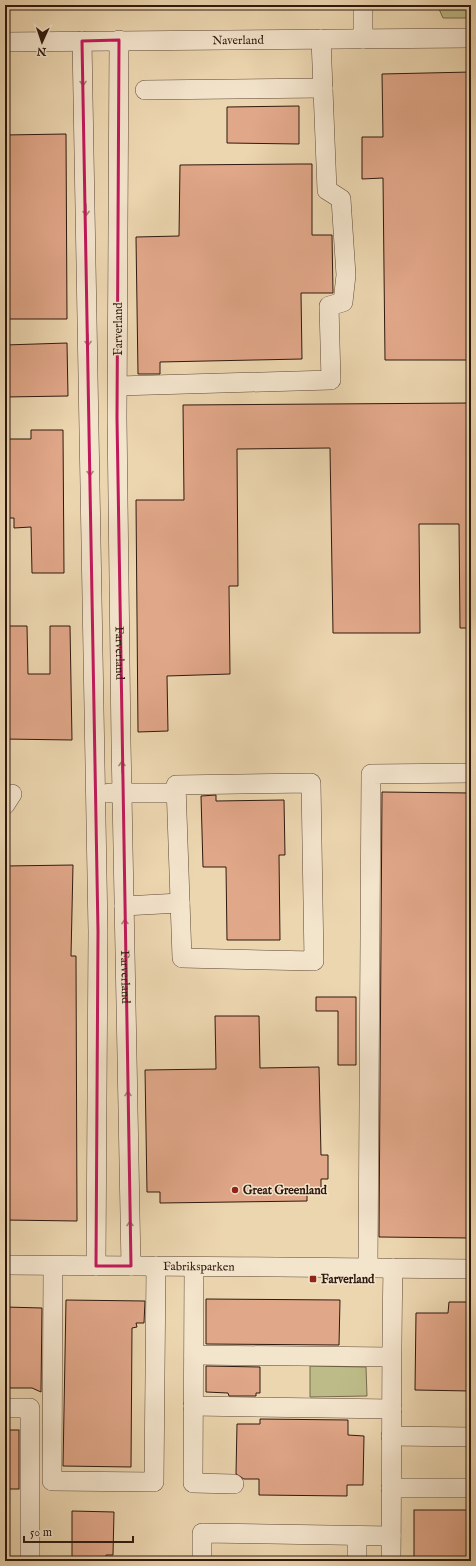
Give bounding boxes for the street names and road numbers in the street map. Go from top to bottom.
street label: Naverland [212,32,264,48]
street label: Farverland [111,302,126,356]
street label: Farverland [112,626,128,680]
street label: Farverland [117,950,134,1004]
street label: Fabriksparken [163,1259,235,1275]

